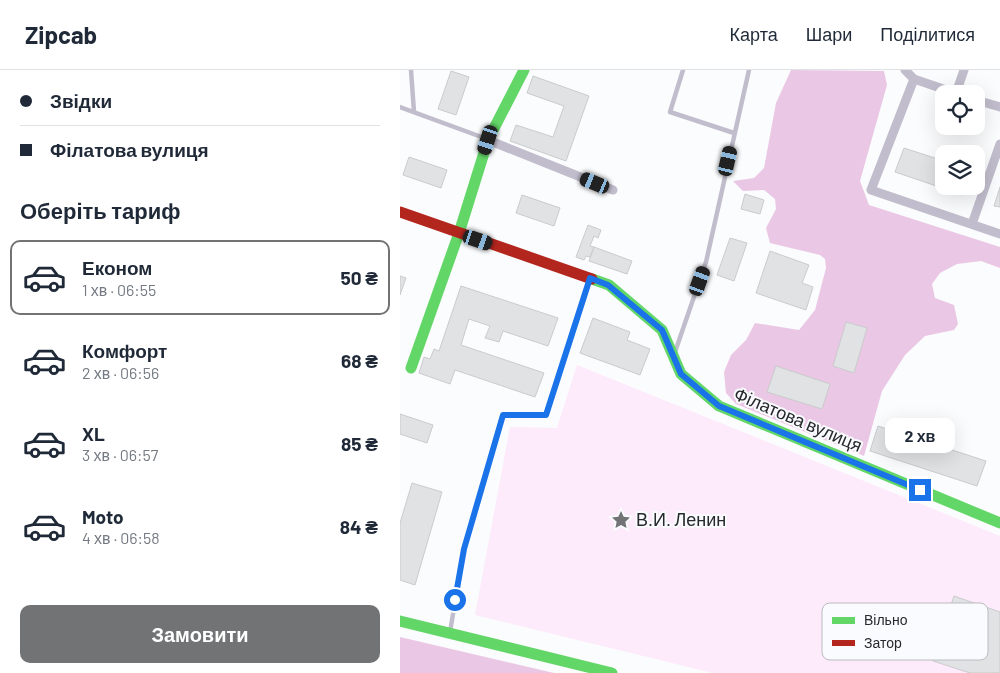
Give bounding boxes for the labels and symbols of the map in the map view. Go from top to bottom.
car [476,123,499,157]
car [717,145,738,177]
car [578,170,611,196]
car [461,228,494,252]
car [687,264,712,298]
street label: Філатова вулиця [731,382,866,456]
callout: 2 хв [885,418,955,452]
route end [909,479,931,501]
place label: В.И. Ленин [636,508,726,530]
place icon: В.И. Ленин [610,509,632,531]
route start [444,589,466,611]
legend [822,603,988,660]
text: Вільно [864,611,908,628]
text: Затор [864,634,902,651]

